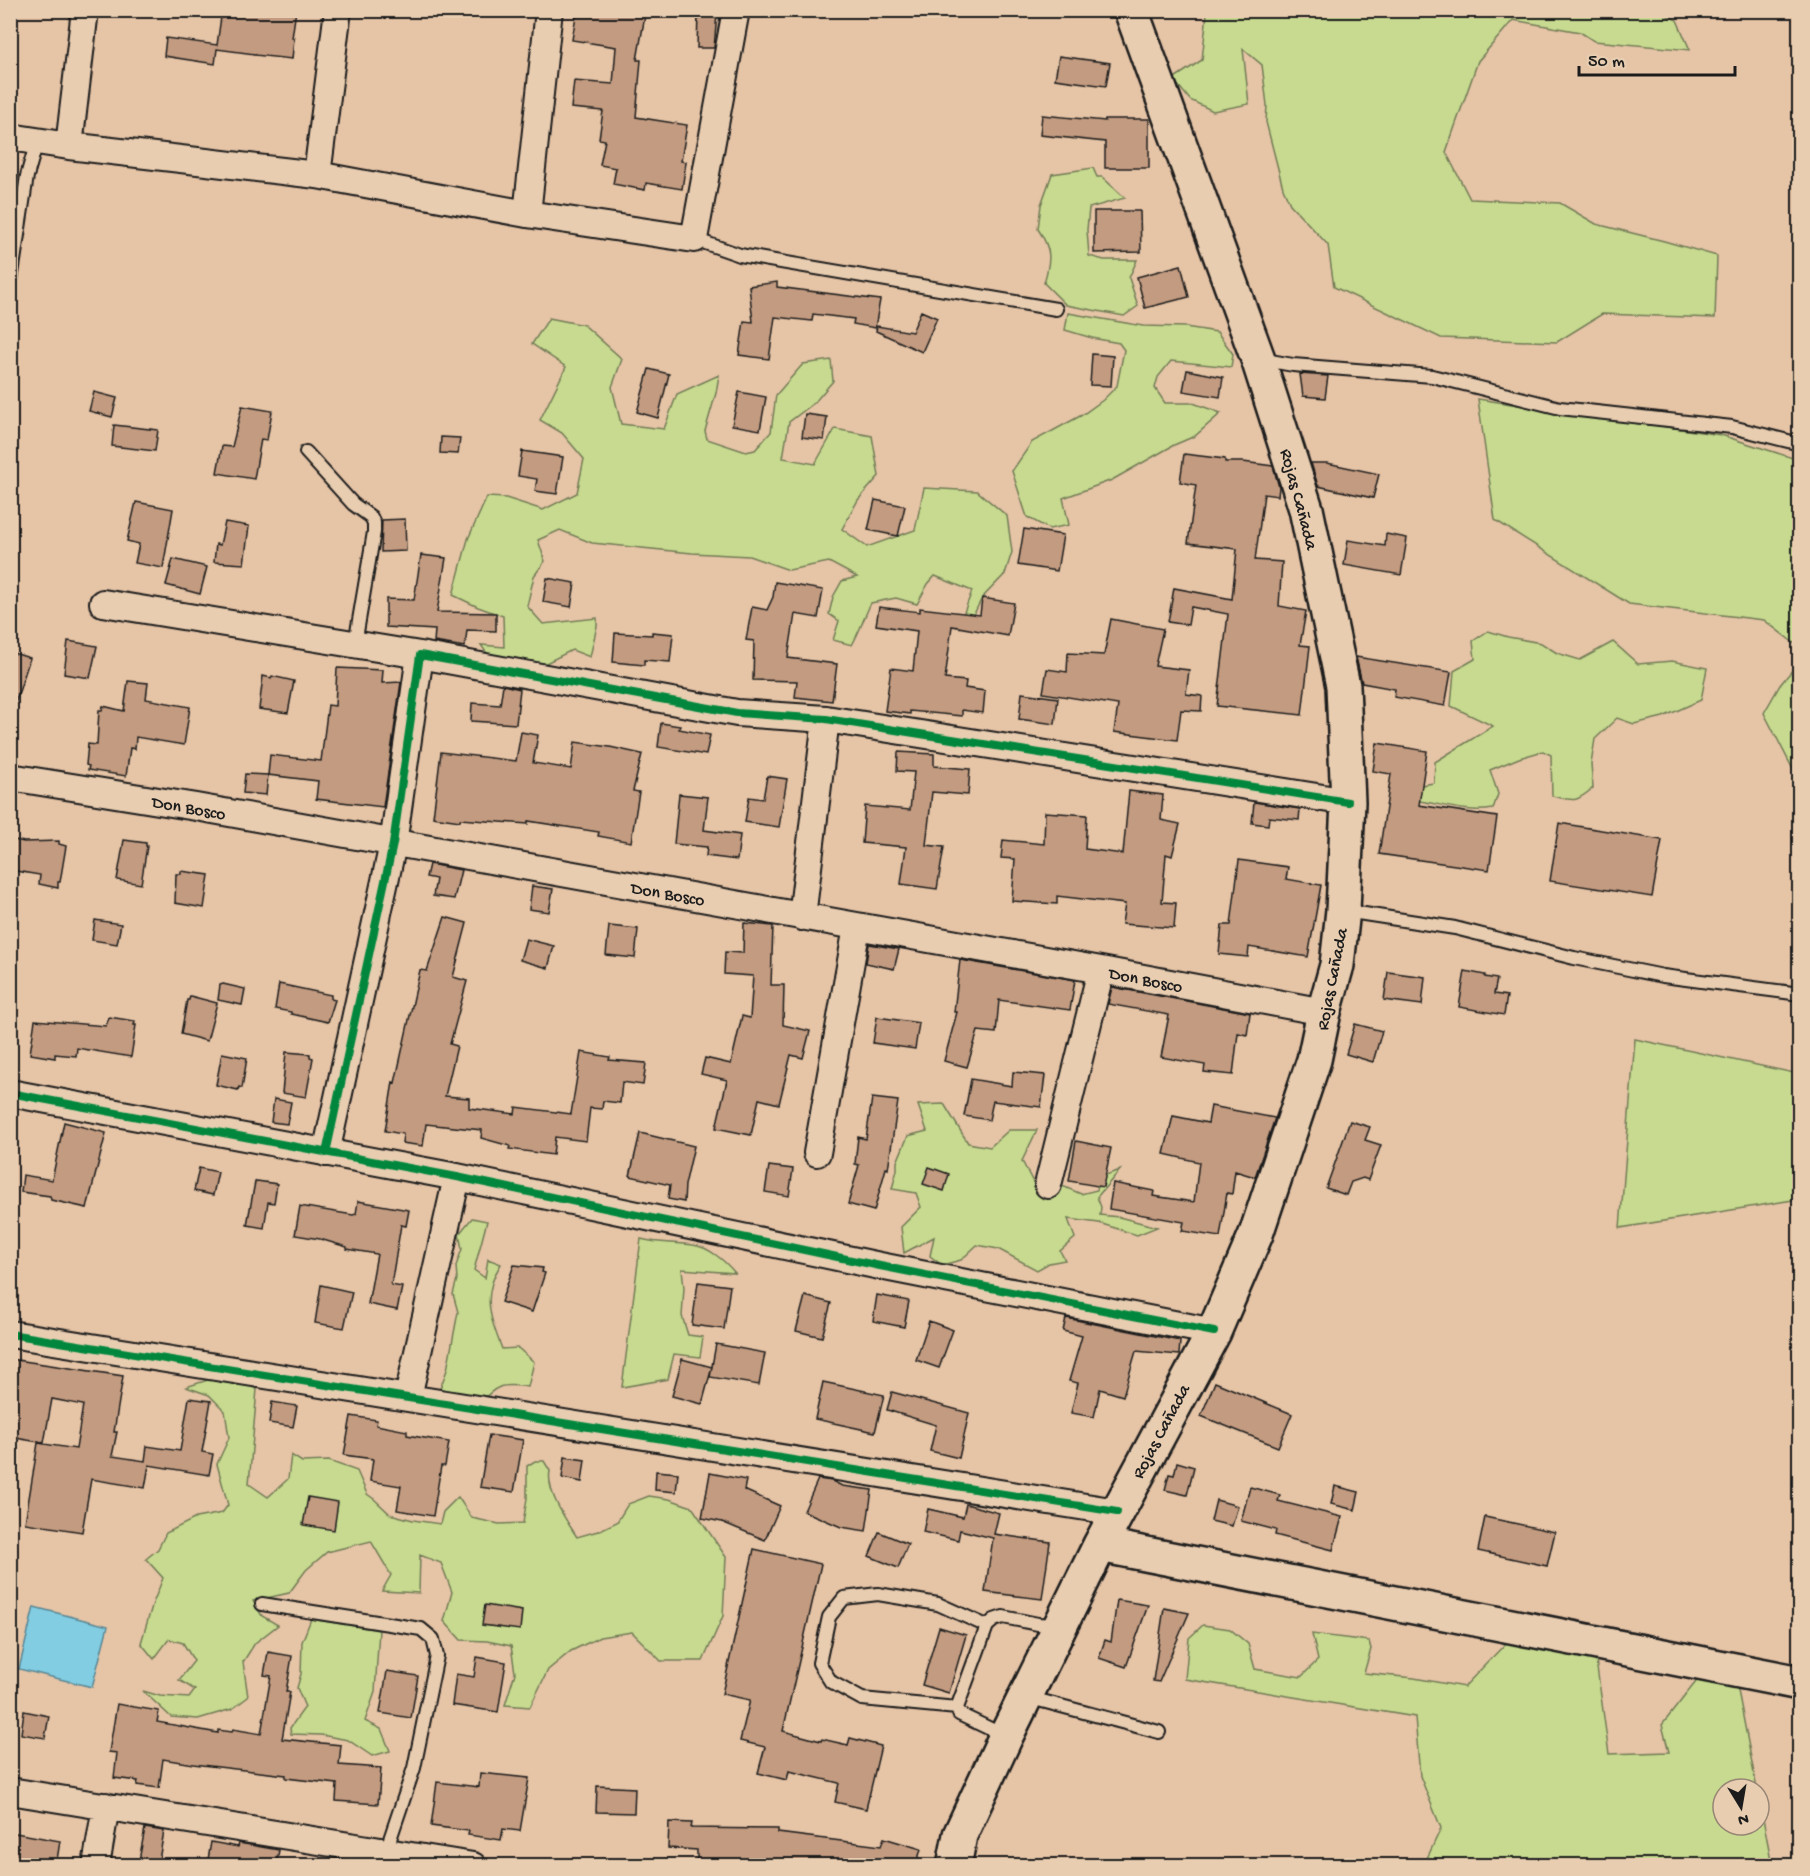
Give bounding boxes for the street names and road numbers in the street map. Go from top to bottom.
street label: Rojas Cañada [1274,447,1321,553]
street label: Don Bosco [149,792,227,826]
street label: Don Bosco [628,878,706,912]
street label: Rojas Cañada [1313,926,1354,1032]
street label: Don Bosco [1106,964,1184,999]
street label: Rojas Cañada [1129,1381,1196,1483]

